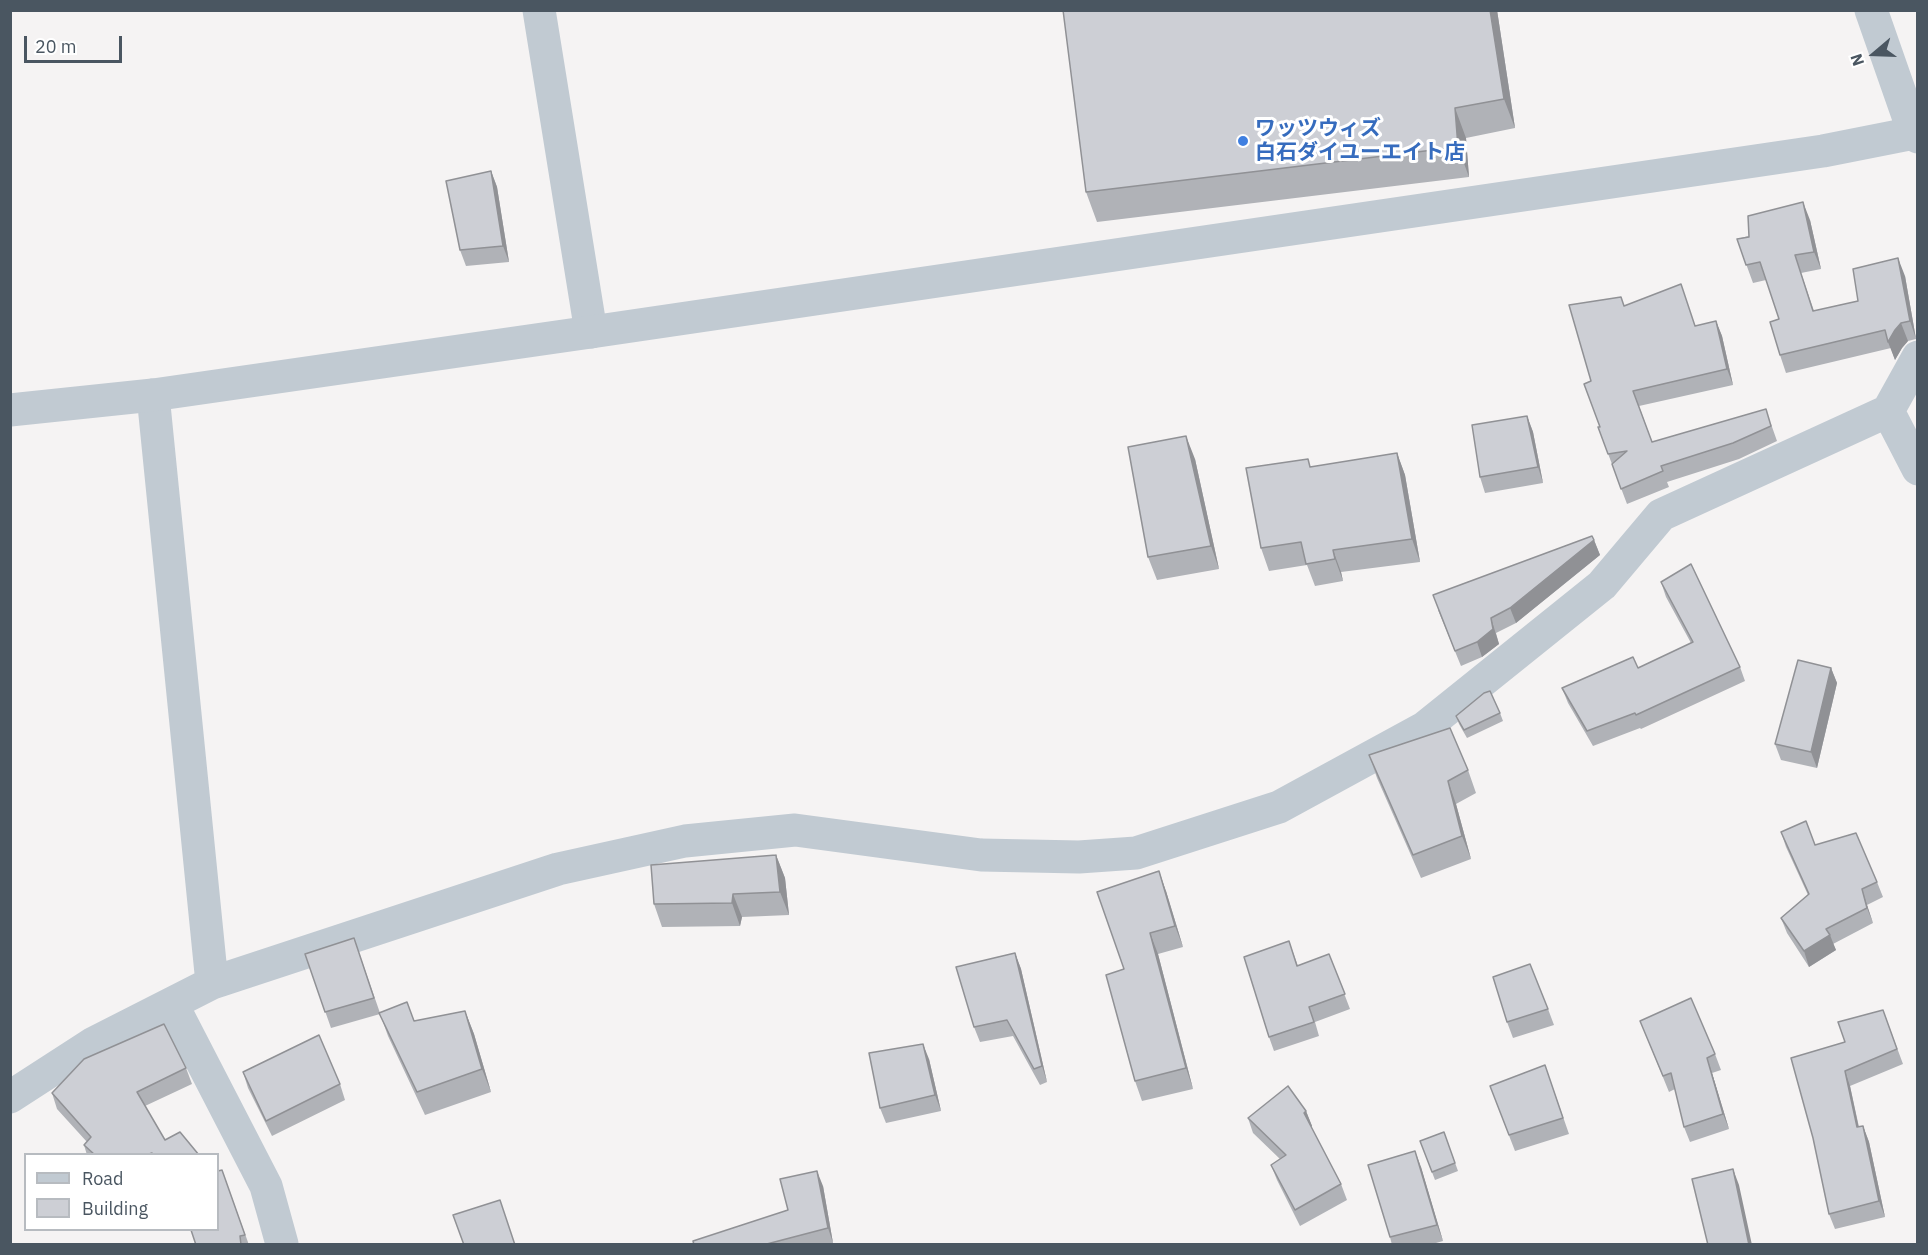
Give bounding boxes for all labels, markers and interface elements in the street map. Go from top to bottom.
scale bar [27,24,124,62]
north arrow [1844,24,1904,84]
text: 20 m [35,35,77,58]
text: N [1846,51,1868,69]
place label: ワッツウィズ 白石ダイユーエイト店 [1255,116,1465,166]
marker: ワッツウィズ 白石ダイユーエイト店 [1236,134,1250,148]
legend [24,1153,219,1231]
text: Road [82,1167,123,1190]
text: Building [82,1197,148,1220]

